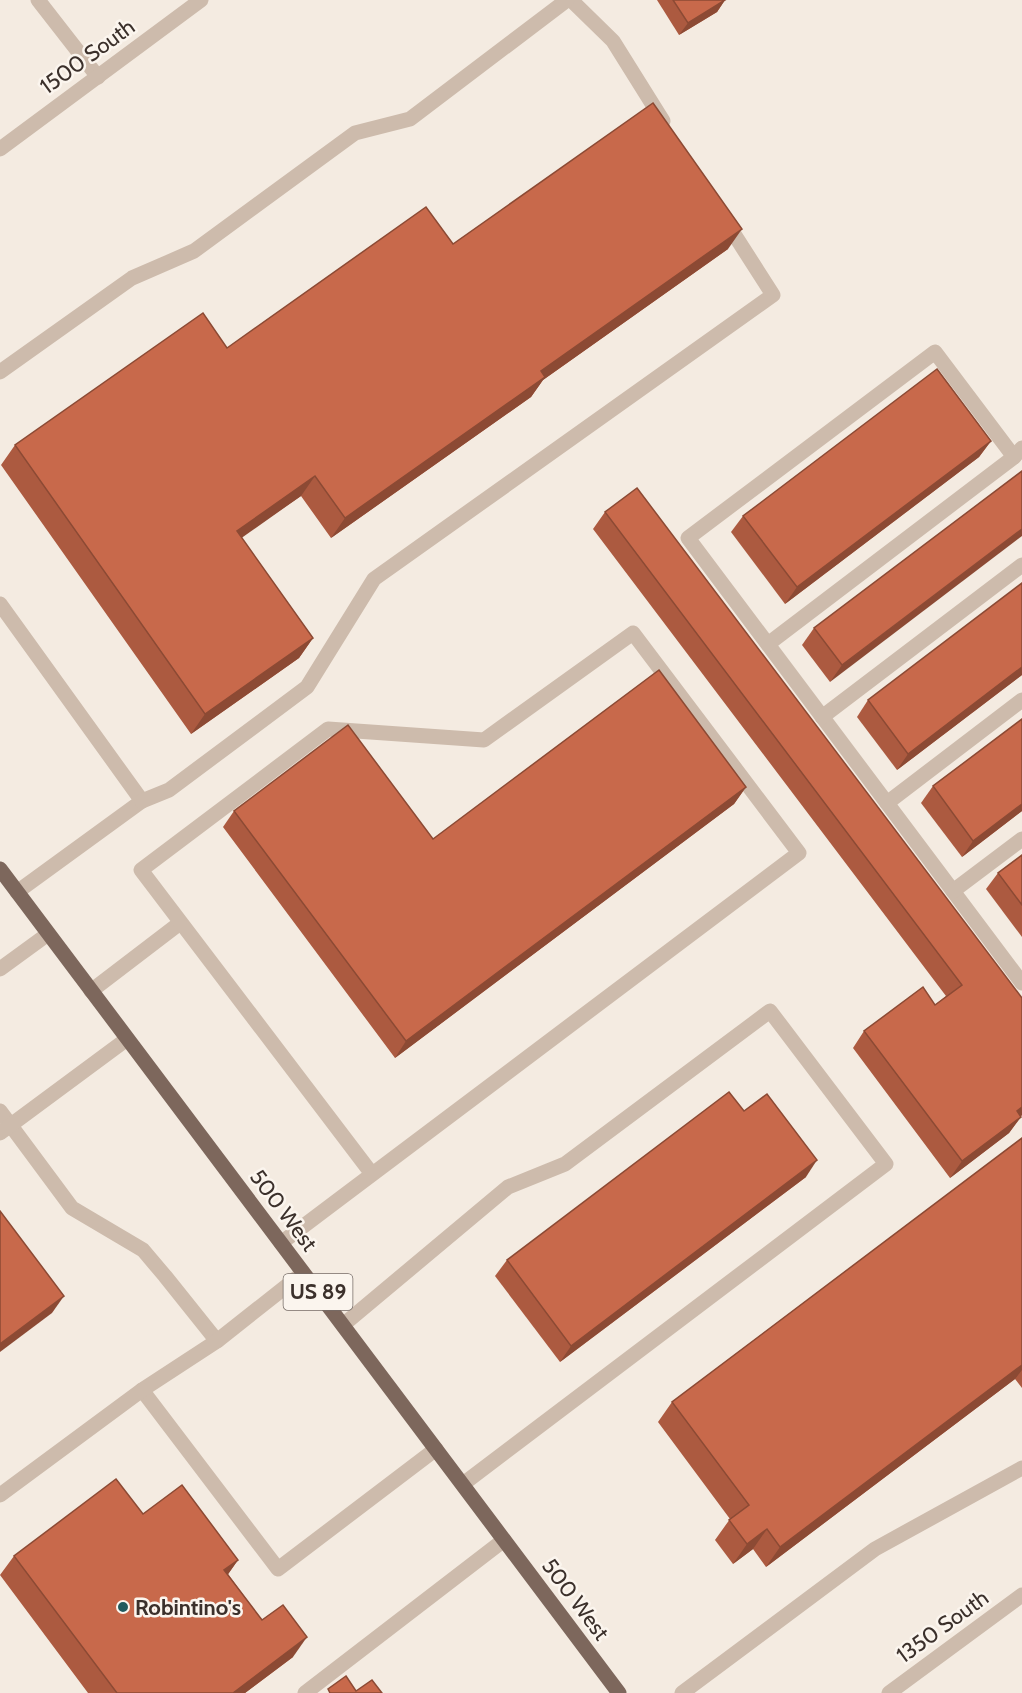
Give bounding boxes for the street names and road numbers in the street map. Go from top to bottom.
street label: 1500 South [35,13,140,100]
street label: 500 West [244,1164,323,1257]
road number: US 89 [284,1274,352,1310]
street label: 500 West [536,1553,615,1646]
street label: 1350 South [891,1584,994,1669]

